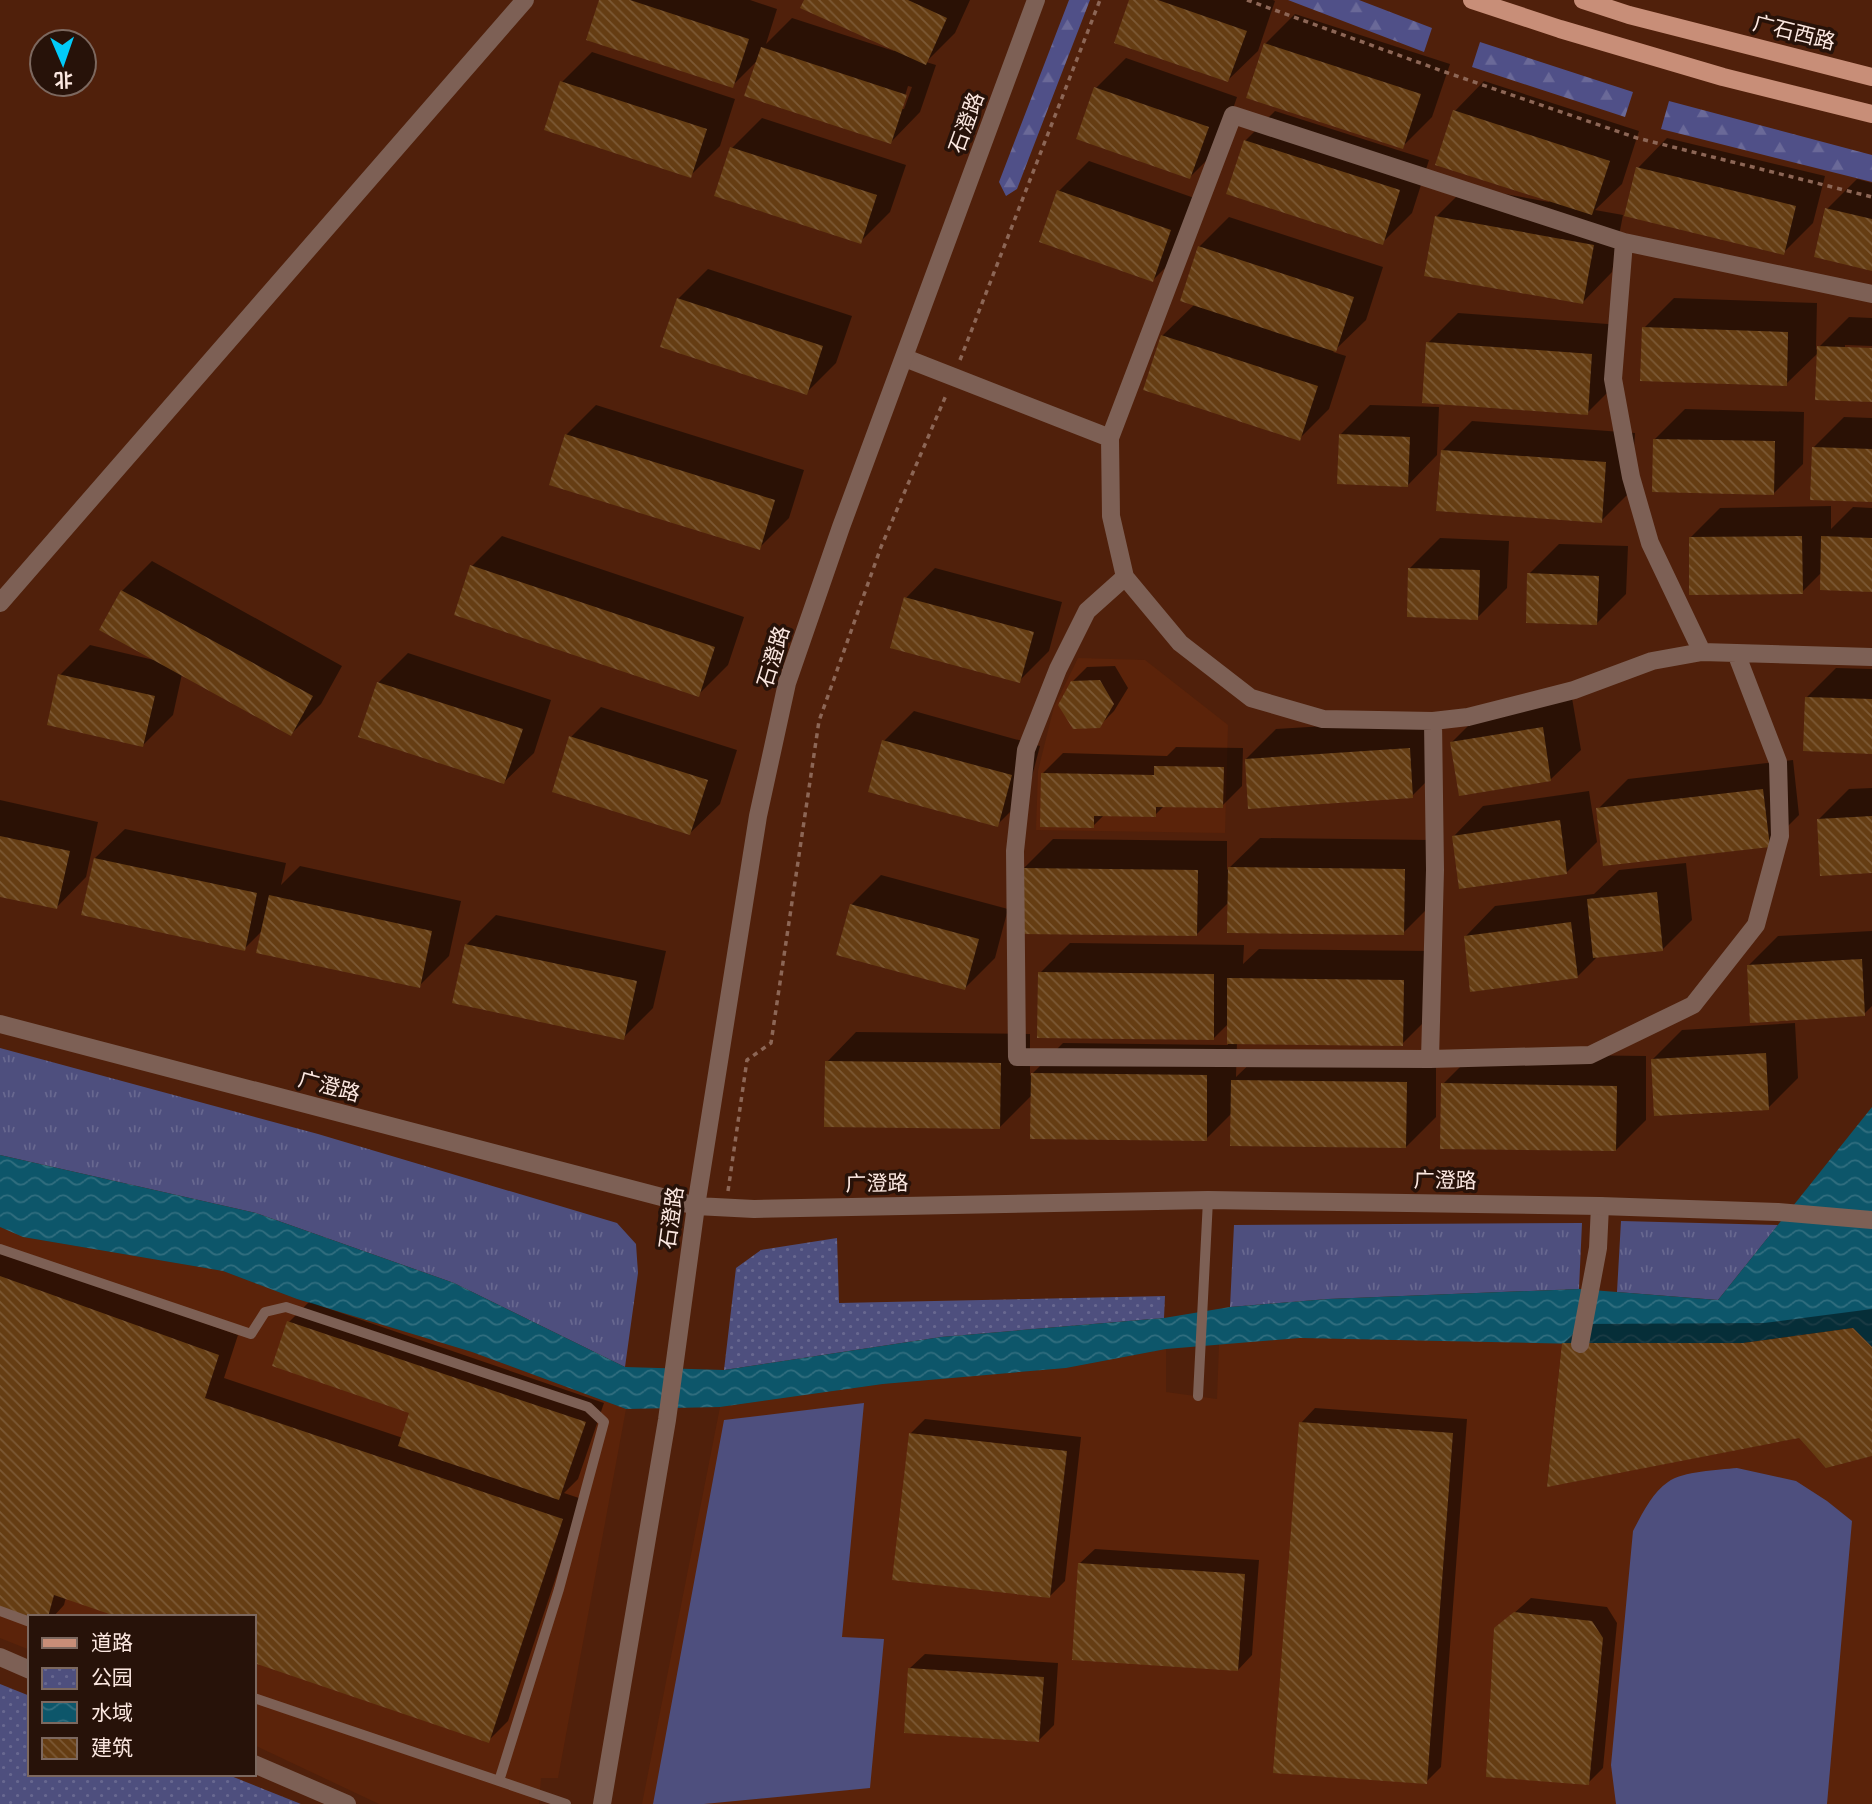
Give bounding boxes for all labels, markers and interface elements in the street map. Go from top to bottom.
street label: 广石西路 [1750,11,1838,55]
north arrow [28,28,98,98]
text: 北 [54,68,73,90]
street label: 石澄路 [944,89,990,157]
street label: 石澄路 [753,623,795,691]
street label: 广澄路 [295,1067,363,1107]
street label: 广澄路 [1413,1168,1477,1194]
street label: 广澄路 [845,1171,909,1197]
street label: 石澄路 [655,1185,689,1251]
legend [28,1615,256,1776]
text: 道路 [91,1631,133,1656]
text: 公园 [91,1666,133,1691]
text: 水域 [91,1701,133,1726]
text: 建筑 [91,1736,133,1761]

